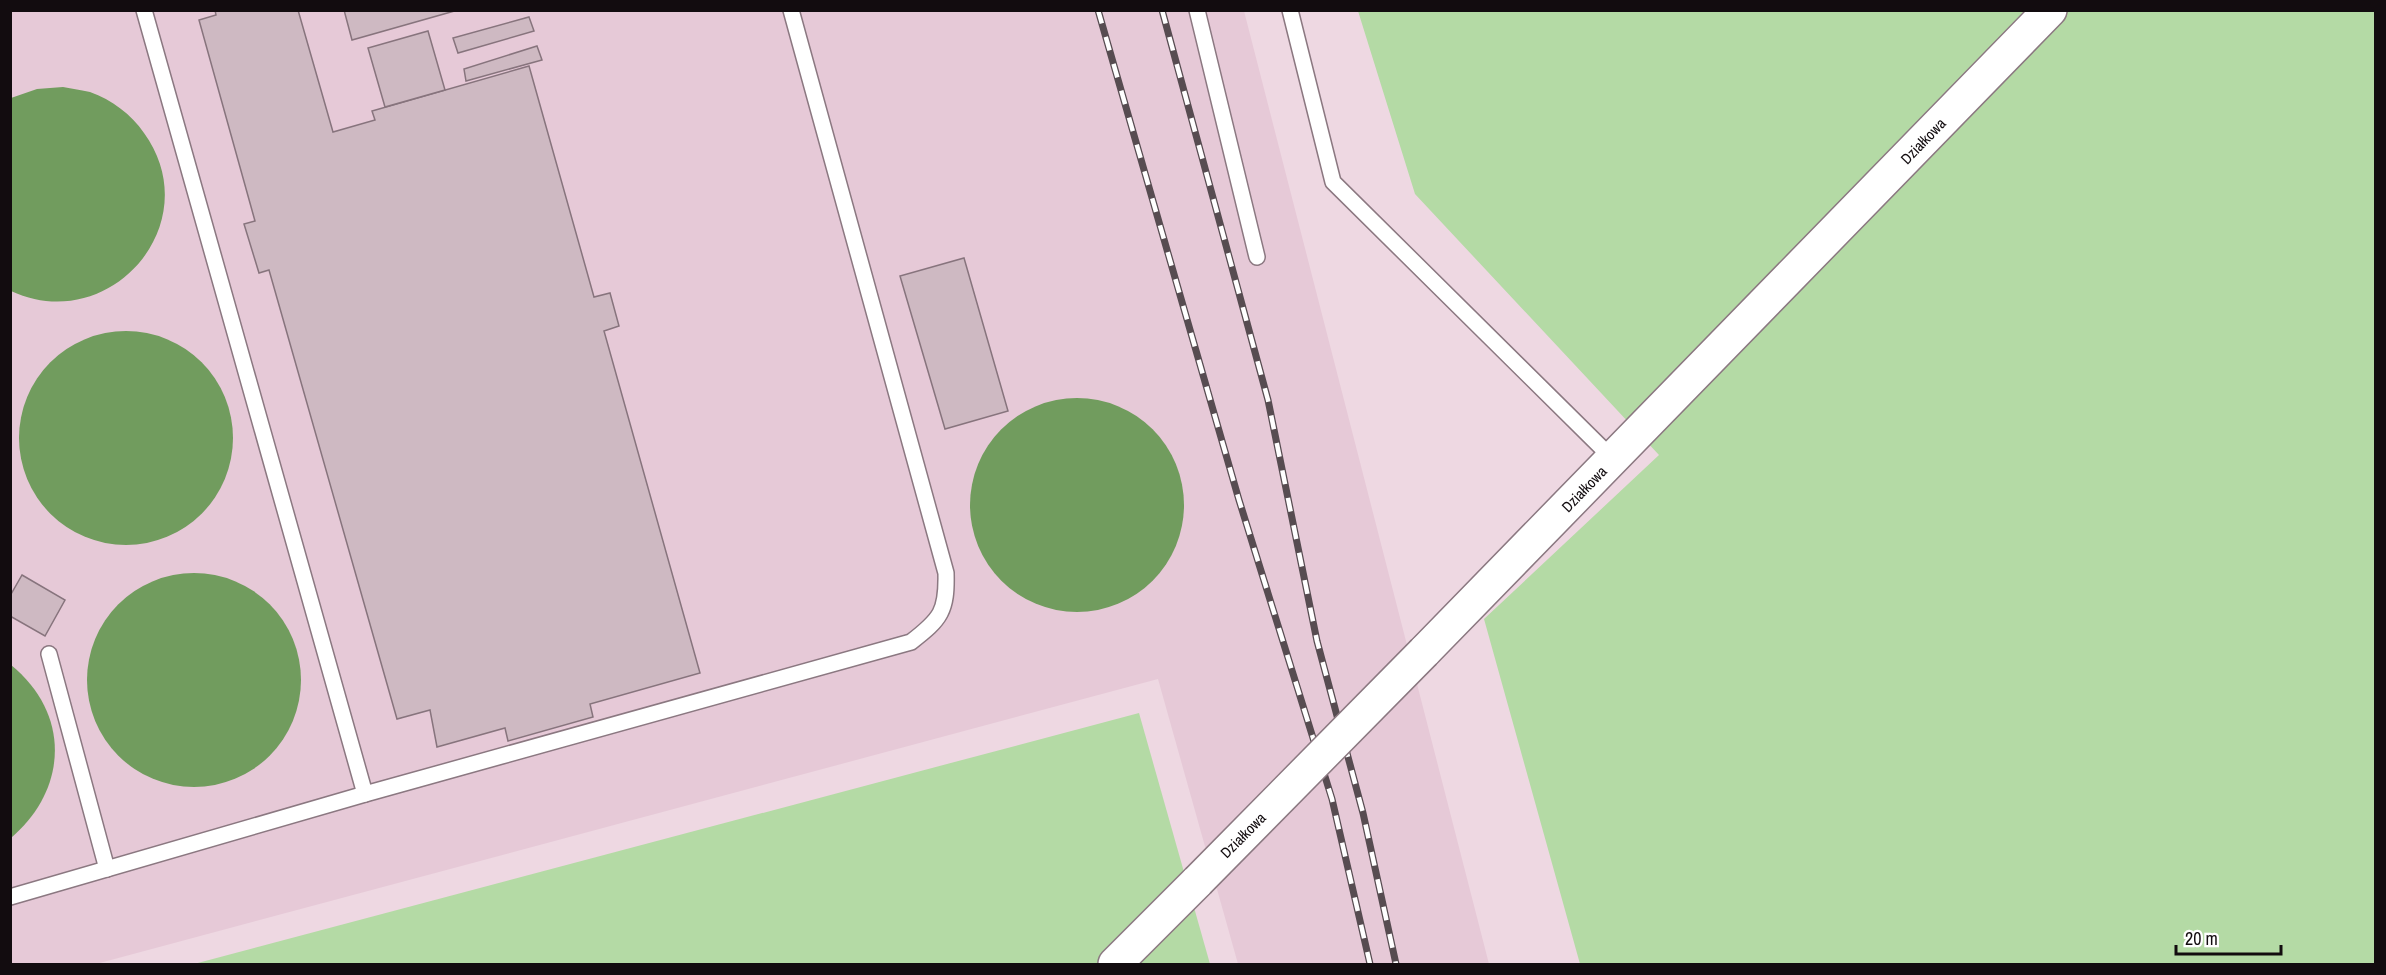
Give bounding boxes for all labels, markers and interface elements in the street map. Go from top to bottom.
street label: Działkowa [1896,113,1950,169]
street label: Działkowa [1557,461,1611,517]
street label: Działkowa [1216,807,1271,862]
scale bar [2176,918,2281,956]
text: 20 m [2185,926,2218,951]

